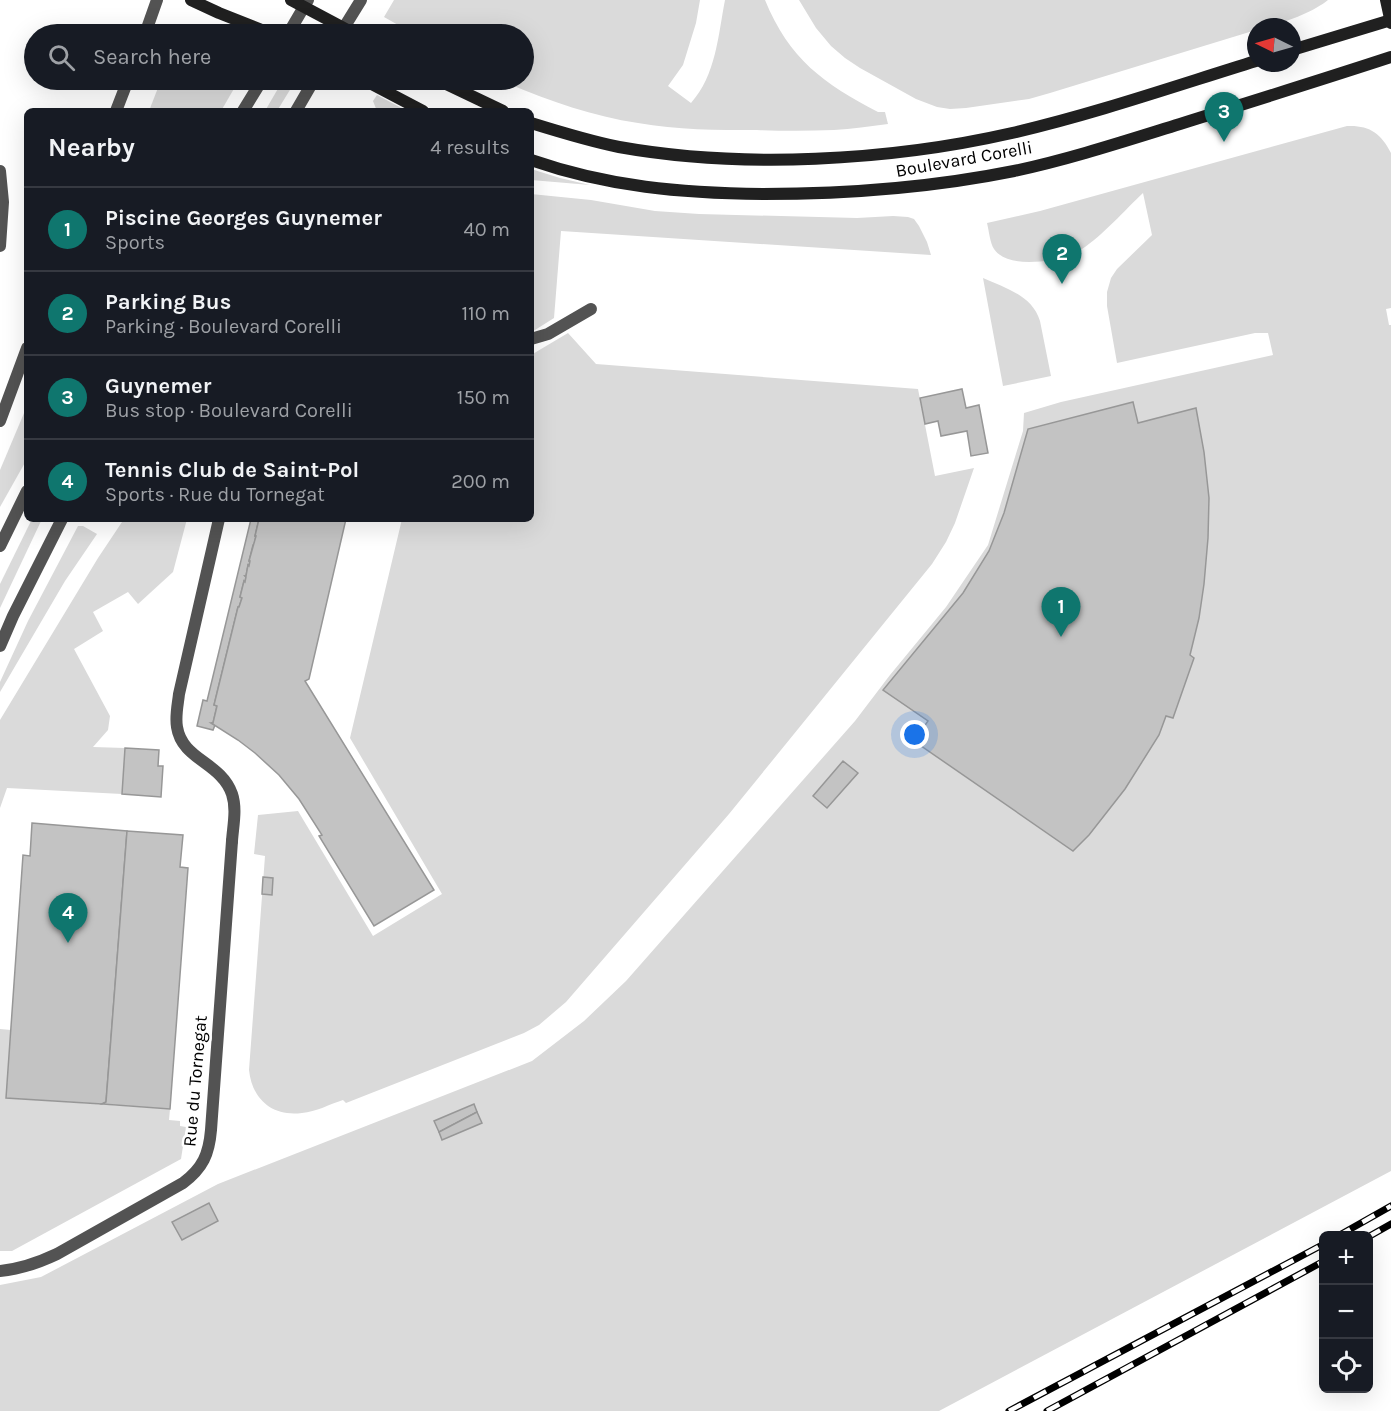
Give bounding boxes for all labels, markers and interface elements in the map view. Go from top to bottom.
north arrow [1247,18,1301,72]
search box [24,24,534,90]
icon: search [45,41,78,74]
text: Search here [93,44,211,70]
pin: 3 [1204,92,1244,142]
text: Nearby [48,132,135,163]
text: 4 results [430,136,510,159]
street label: Boulevard Corelli [894,136,1034,182]
text: Piscine Georges Guynemer [105,205,382,231]
text: 1 [64,218,71,241]
text: 40 m [464,218,510,241]
text: Sports [105,231,165,254]
pin: 2 [1042,234,1082,284]
text: Parking Bus [105,289,231,315]
text: 2 [61,302,74,325]
text: 110 m [461,302,510,325]
text: Parking · Boulevard Corelli [105,315,342,338]
text: Guynemer [105,373,211,399]
text: 3 [61,386,74,409]
text: 150 m [457,386,510,409]
text: Bus stop · Boulevard Corelli [105,399,353,422]
text: Tennis Club de Saint-Pol [105,457,359,483]
text: 4 [62,470,73,493]
text: 200 m [451,470,510,493]
text: Sports · Rue du Tornegat [105,483,325,506]
pin: 1 [1042,588,1080,637]
your location [900,720,929,749]
pin: 4 [48,894,88,943]
street label: Rue du Tornegat [178,1014,212,1148]
map controls [1319,1231,1373,1393]
button: + [1319,1231,1373,1285]
button: − [1319,1285,1373,1339]
button: locate [1319,1339,1373,1393]

